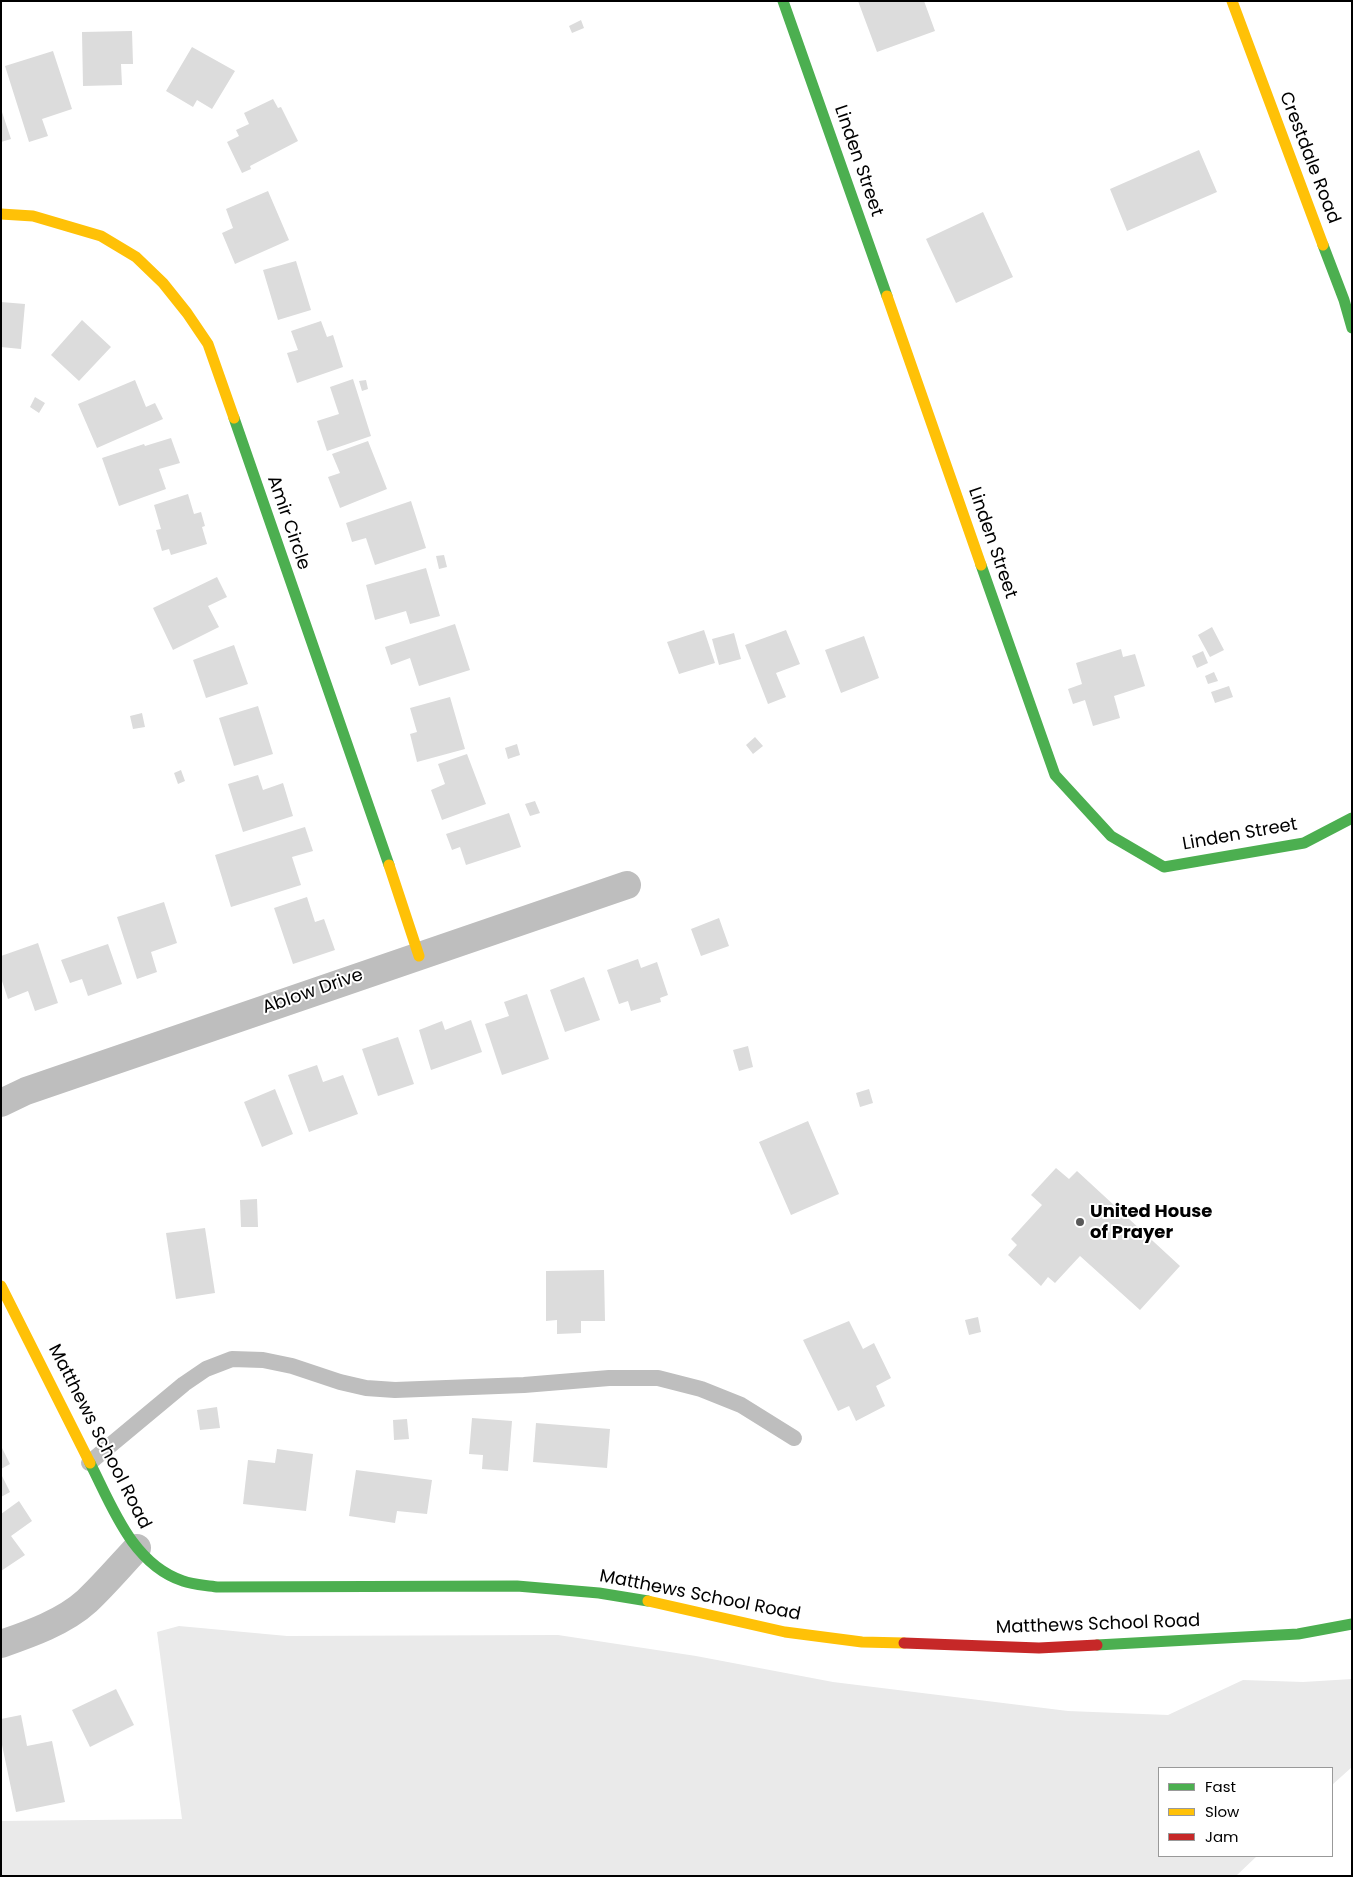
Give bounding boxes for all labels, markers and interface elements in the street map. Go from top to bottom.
street label: Crestdale Road [1274,89,1344,227]
street label: Linden Street [829,103,887,219]
street label: Amir Circle [262,473,314,573]
street label: Linden Street [963,485,1021,601]
street label: Linden Street [1181,814,1299,856]
street label: Ablow Drive [260,965,366,1019]
place label: United House of Prayer [1090,1201,1212,1244]
marker: United House of Prayer [1074,1216,1086,1228]
street label: Matthews School Road [43,1341,155,1533]
street label: Matthews School Road [598,1566,802,1626]
street label: Matthews School Road [995,1611,1201,1639]
legend [1158,1767,1333,1857]
text: Fast [1205,1776,1236,1797]
text: Slow [1205,1801,1239,1822]
text: Jam [1205,1826,1239,1847]

